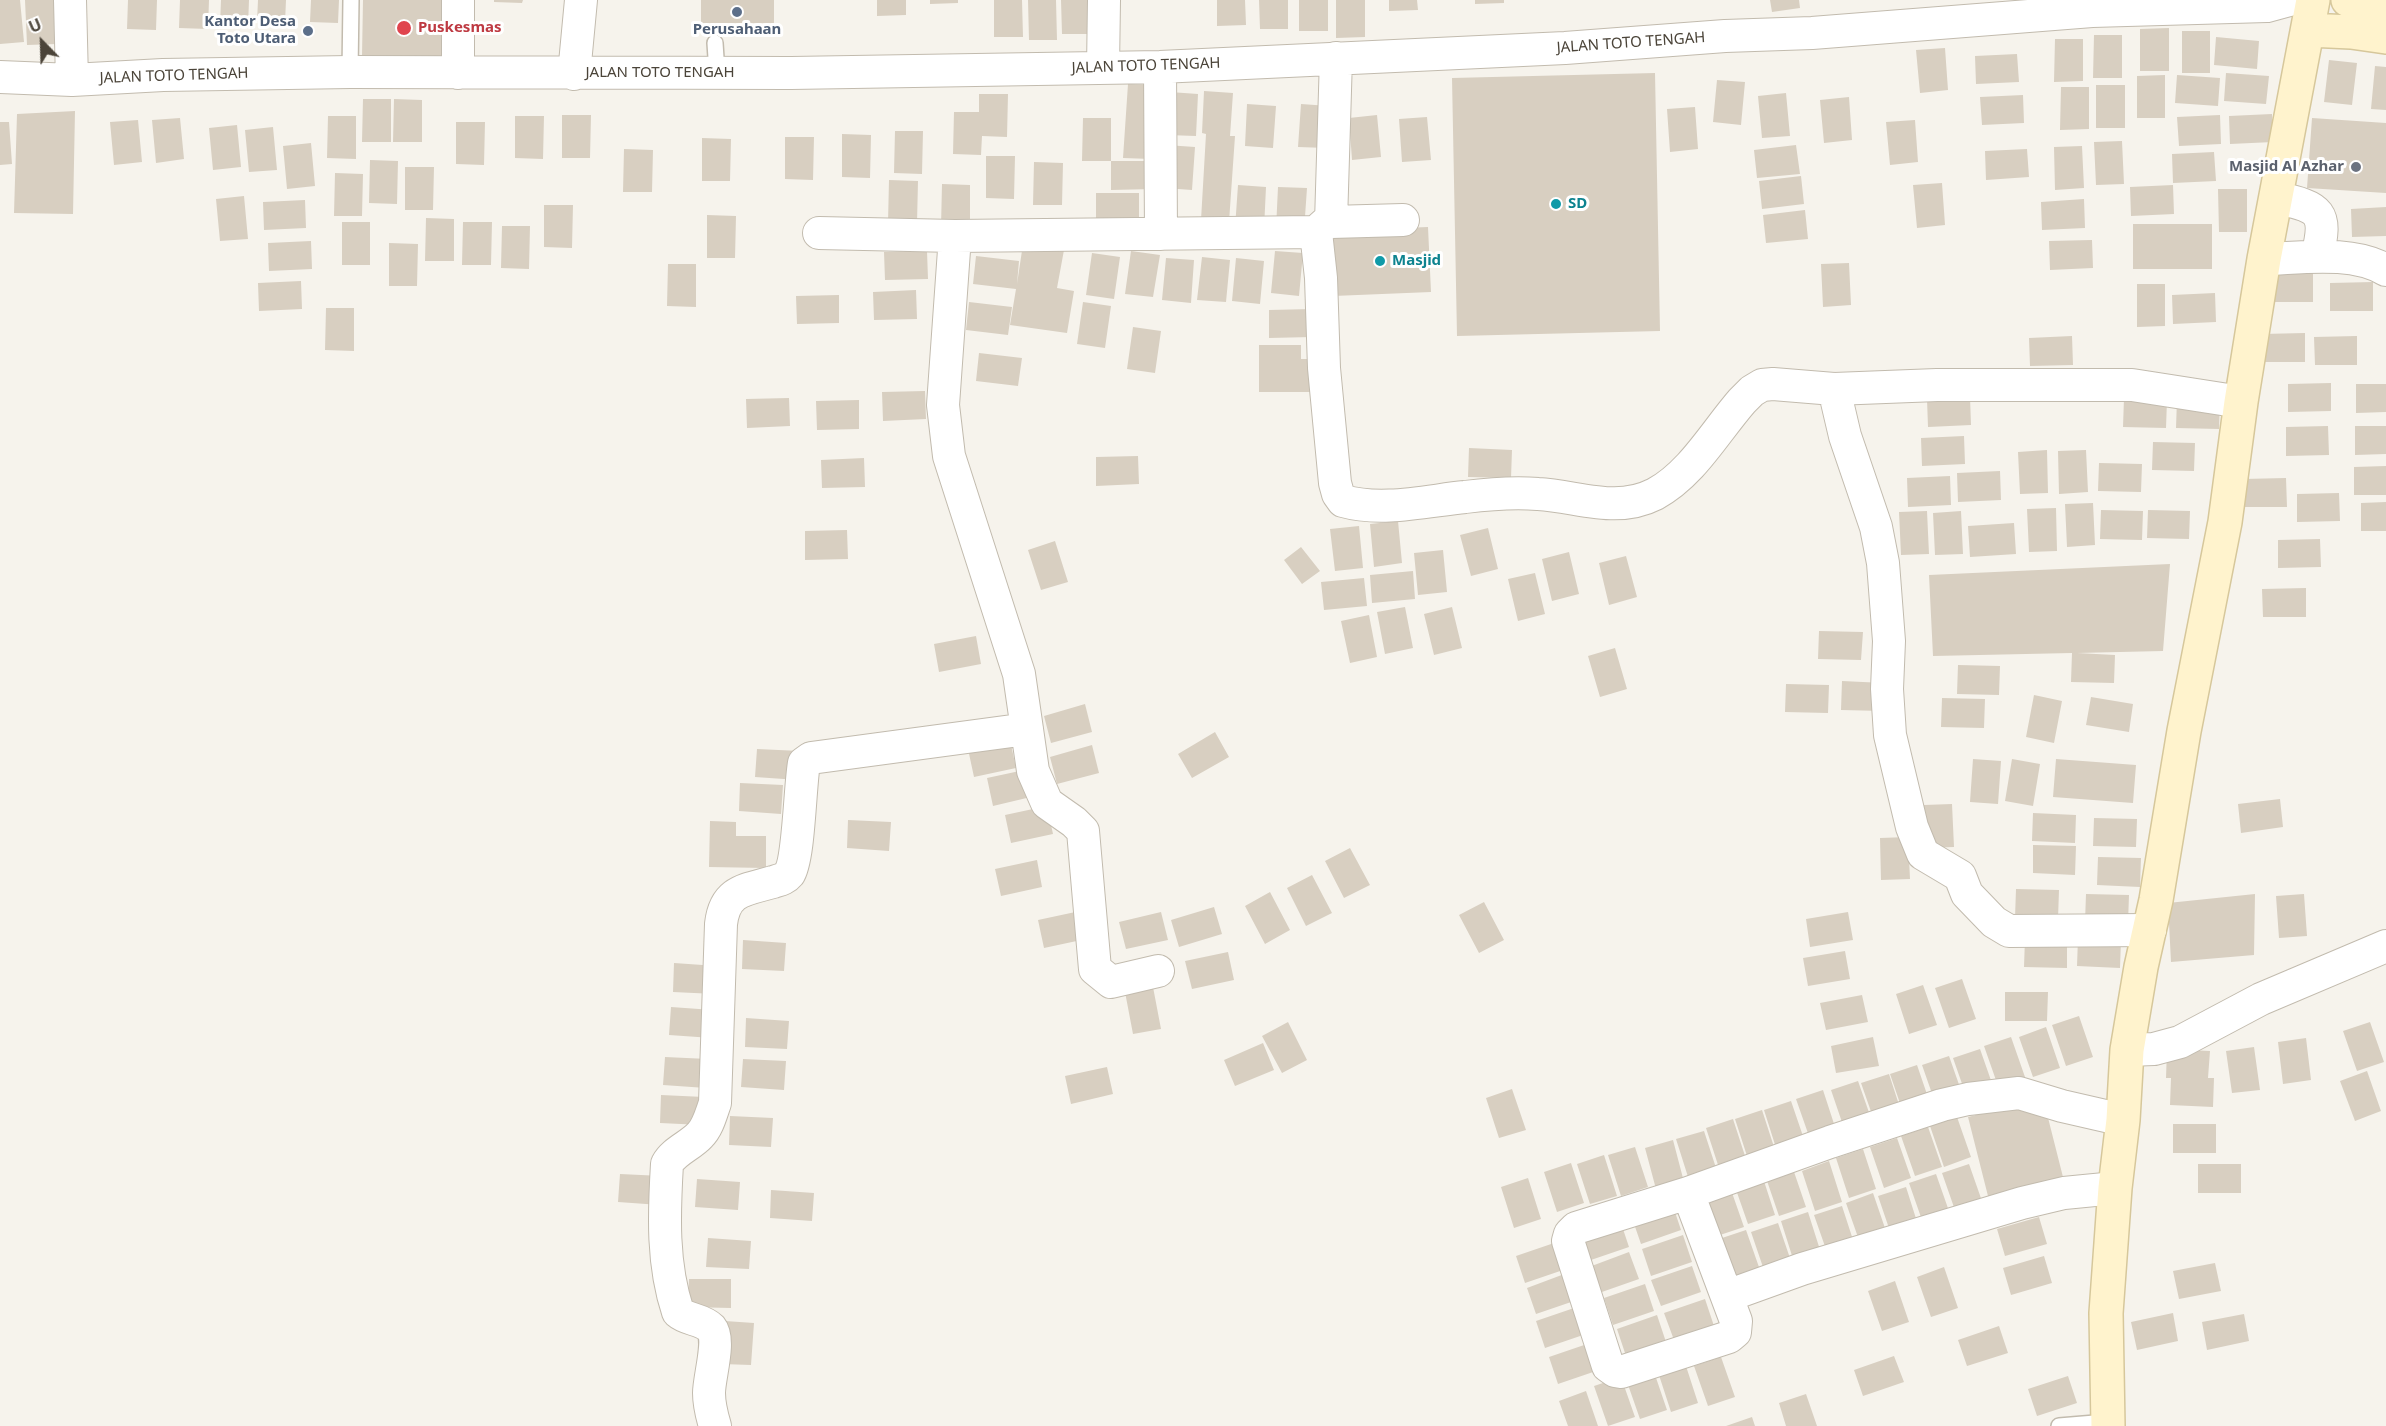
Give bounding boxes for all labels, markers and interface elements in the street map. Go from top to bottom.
marker: Perusahaan [730,5,744,19]
north arrow [12,12,72,72]
text: U [25,13,45,38]
place label: Kantor Desa Toto Utara [204,13,296,48]
marker: Puskesmas [395,19,413,37]
place label: Puskesmas [418,19,502,37]
place label: Perusahaan [693,21,781,39]
marker: Kantor Desa Toto Utara [301,24,315,38]
street label: JALAN TOTO TENGAH [1556,29,1706,57]
street label: JALAN TOTO TENGAH [1071,54,1221,78]
street label: JALAN TOTO TENGAH [99,64,249,88]
street label: JALAN TOTO TENGAH [585,64,735,82]
place label: Masjid Al Azhar [2229,158,2344,176]
marker: Masjid Al Azhar [2349,160,2363,174]
place label: SD [1568,195,1587,213]
marker: SD [1549,197,1563,211]
place label: Masjid [1392,252,1441,270]
marker: Masjid [1373,254,1387,268]

